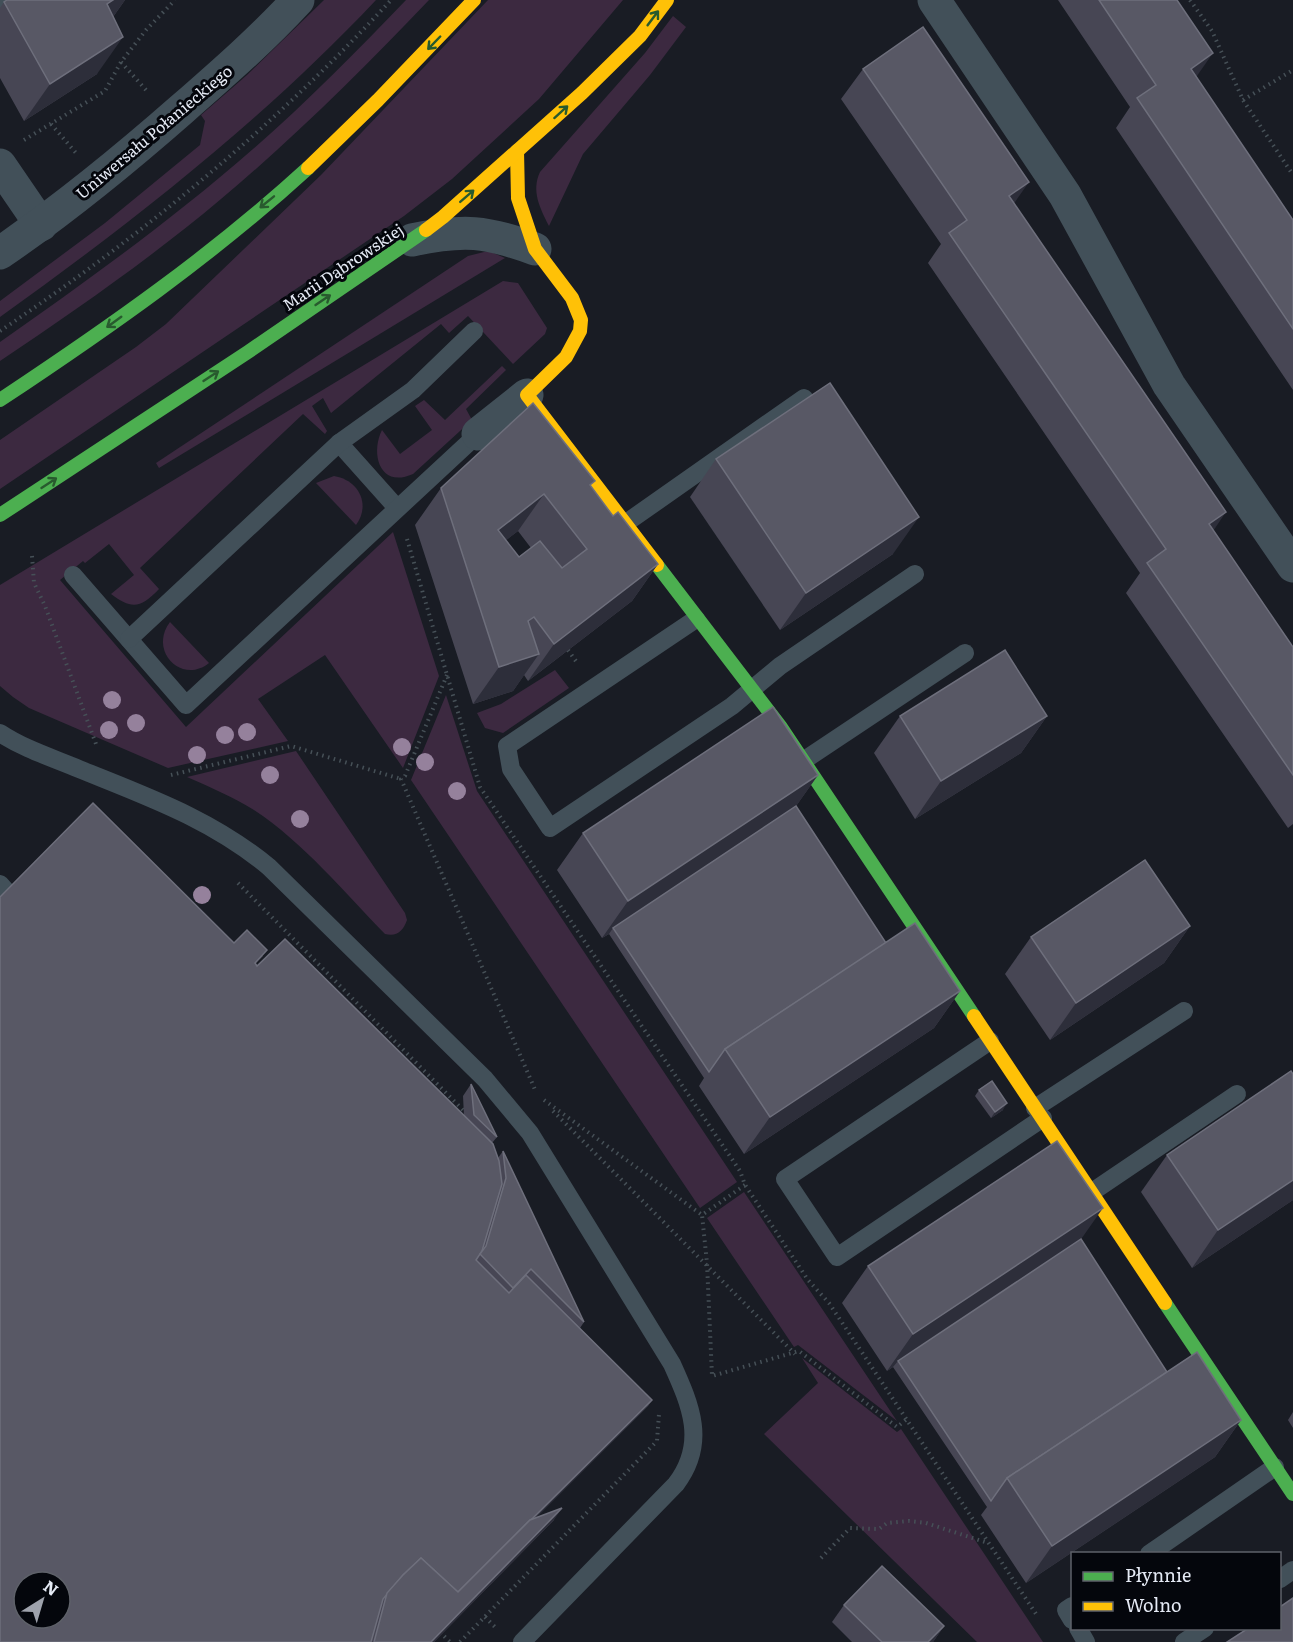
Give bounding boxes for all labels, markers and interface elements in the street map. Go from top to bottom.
one-way arrow [647,10,660,26]
one-way arrow [427,35,441,50]
street label: Uniwersału Połanieckiego [70,58,237,204]
one-way arrow [553,105,568,119]
one-way arrow [459,189,474,203]
one-way arrow [260,196,276,209]
street label: Marii Dąbrowskiej [277,217,408,316]
one-way arrow [315,294,331,306]
one-way arrow [106,316,122,328]
one-way arrow [203,369,220,382]
one-way arrow [40,477,57,489]
legend [1071,1552,1281,1630]
text: Płynnie [1125,1561,1191,1588]
north arrow [12,1570,72,1630]
text: N [39,1574,64,1601]
text: Wolno [1125,1591,1182,1618]

